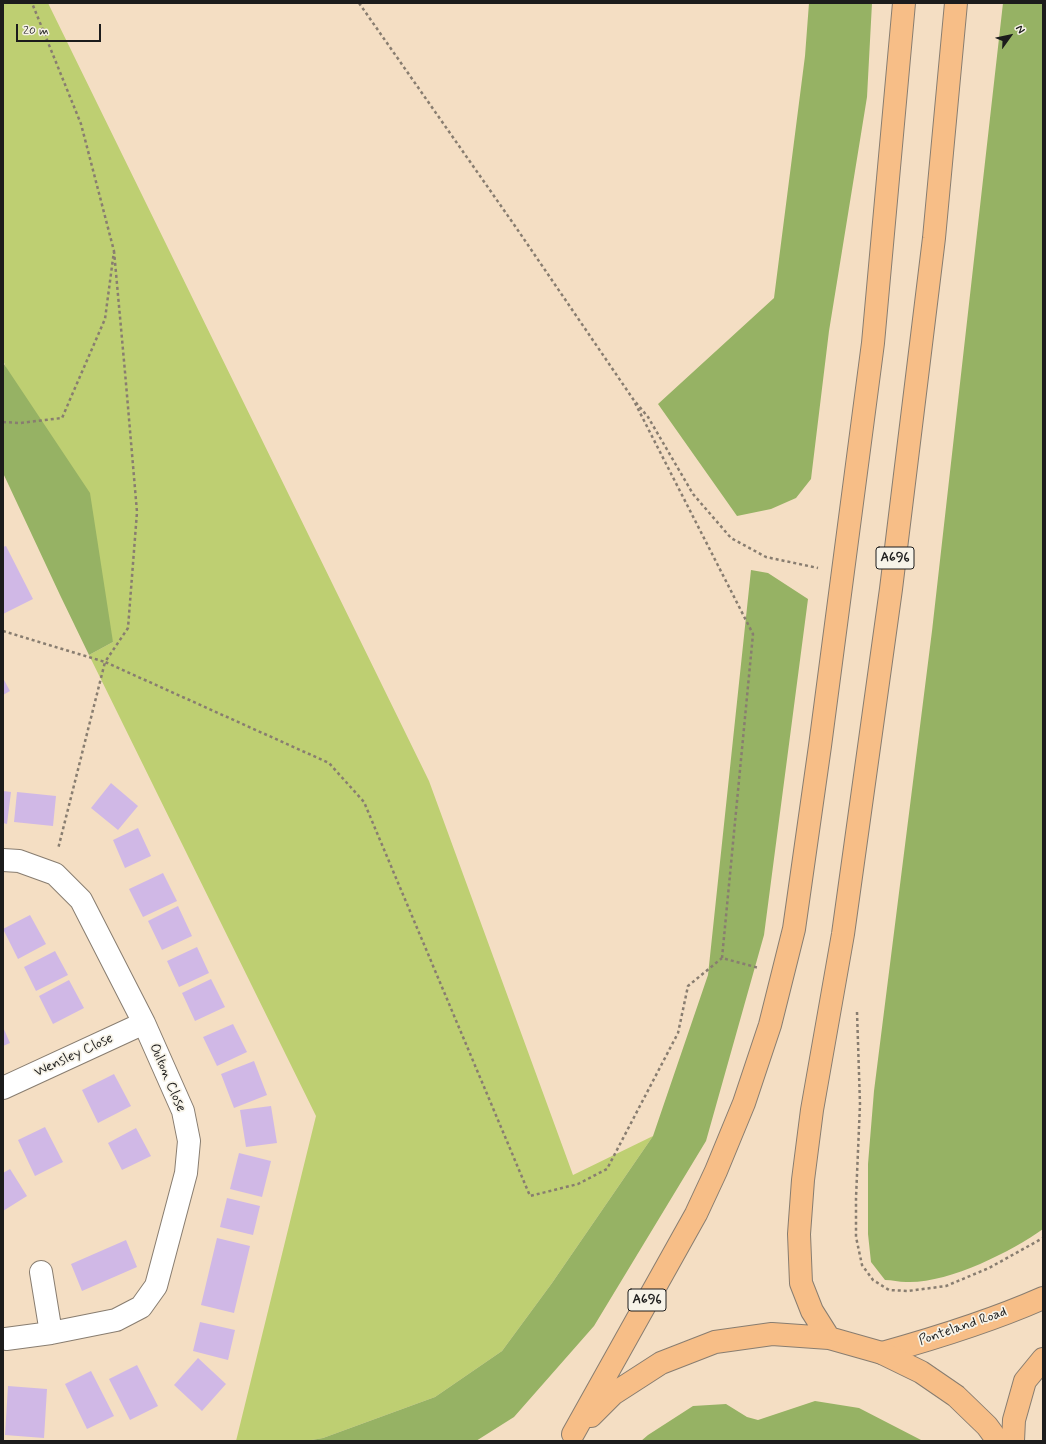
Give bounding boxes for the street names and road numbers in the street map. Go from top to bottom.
road number: A696 [876,547,914,569]
street label: Wensley Close [32,1030,116,1082]
street label: Oulton Close [145,1041,189,1115]
road number: A696 [628,1289,666,1311]
street label: Ponteland Road [917,1304,1009,1350]

